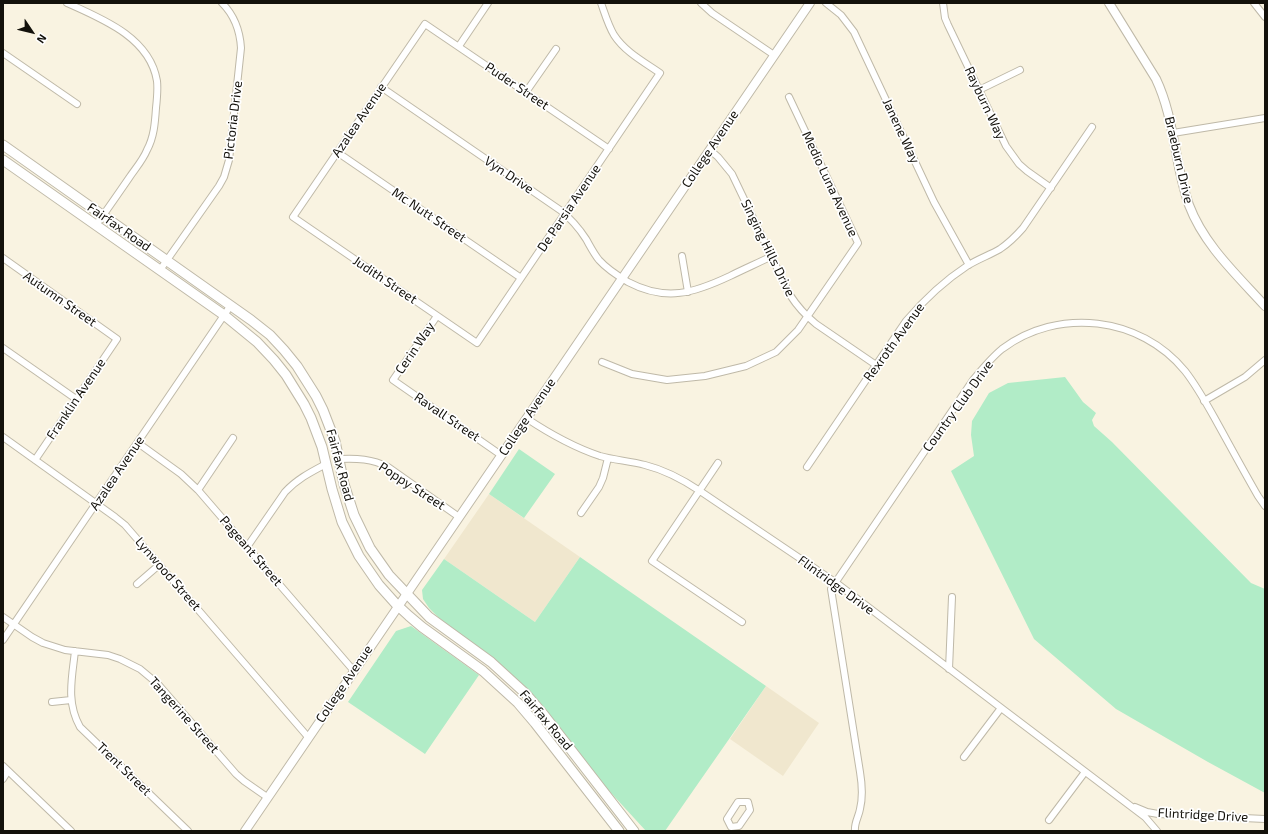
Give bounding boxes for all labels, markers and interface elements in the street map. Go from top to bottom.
north arrow [12,12,52,52]
text: N [35,32,50,46]
street label: Puder Street [482,59,552,113]
street label: Rayburn Way [961,64,1009,142]
street label: Pictoria Drive [220,80,246,160]
street label: Azalea Avenue [328,80,390,160]
street label: Janene Way [879,96,923,166]
street label: College Avenue [678,107,742,191]
street label: Braeburn Drive [1161,115,1197,205]
street label: Medio Luna Avenue [799,129,861,239]
street label: Vyn Drive [481,153,537,197]
street label: De Parsia Avenue [534,161,604,255]
street label: Mc Nutt Street [389,184,469,246]
street label: Singing Hills Drive [738,197,798,299]
street label: Fairfax Road [84,199,154,255]
street label: Judith Street [350,253,420,307]
street label: Autumn Street [20,268,100,330]
street label: Rexroth Avenue [860,300,928,384]
street label: Cerin Way [392,319,438,377]
street label: Franklin Avenue [43,356,109,442]
street label: Country Club Drive [919,357,997,455]
street label: College Avenue [495,375,559,459]
street label: Ravall Street [411,389,483,445]
street label: Fairfax Road [323,427,357,503]
street label: Azalea Avenue [86,433,148,513]
street label: Poppy Street [376,459,448,513]
street label: Pageant Street [216,513,286,589]
street label: Lynwood Street [132,534,204,614]
street label: Flintridge Drive [795,552,877,618]
street label: College Avenue [312,642,376,726]
street label: Tangerine Street [146,674,222,756]
street label: Fairfax Road [516,687,576,753]
street label: Trent Street [93,739,155,799]
street label: Flintridge Drive [1157,805,1249,825]

